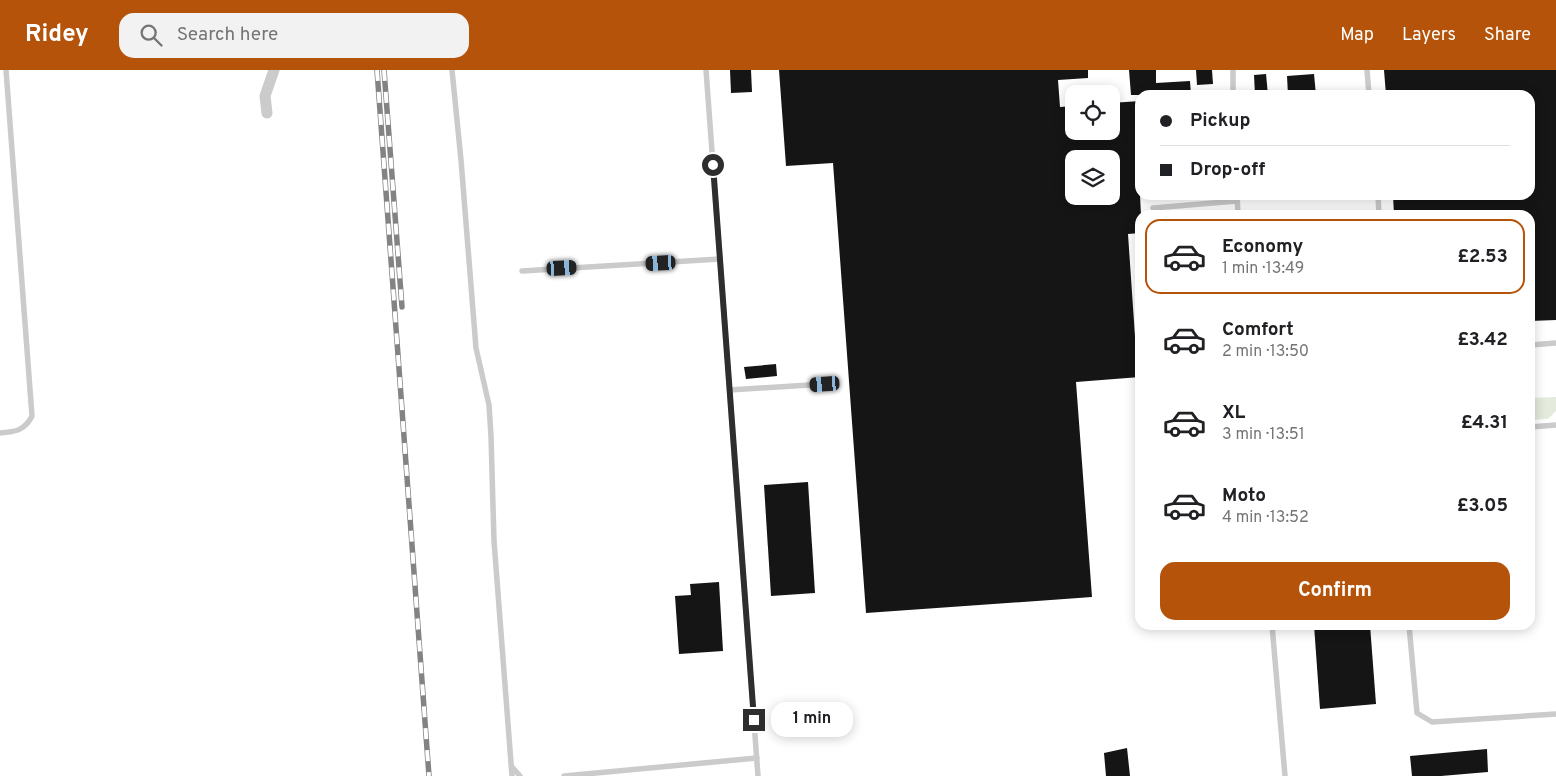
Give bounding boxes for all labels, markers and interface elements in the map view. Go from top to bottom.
search box [119,13,469,58]
text: Ridey [25,20,89,50]
icon: search [137,21,165,49]
text: Search here [177,23,278,47]
text: Map [1340,24,1374,47]
text: Layers [1402,24,1456,47]
text: Share [1484,24,1531,47]
map controls [1065,85,1120,205]
button: locate [1065,85,1120,140]
text: Pickup [1190,109,1250,133]
button: layers [1065,150,1120,205]
route start [702,154,724,176]
text: Drop-off [1190,158,1265,182]
icon: car [1162,234,1207,279]
text: Economy [1222,235,1303,259]
text: £2.53 [1457,245,1508,269]
car [645,255,676,271]
text: 1 min · 13:49 [1222,259,1304,279]
car [546,260,577,276]
icon: car [1162,317,1207,362]
text: Comfort [1222,318,1294,342]
text: £3.42 [1457,328,1508,352]
text: 2 min · 13:50 [1222,342,1309,362]
car [809,375,840,393]
icon: car [1162,400,1207,445]
text: XL [1222,401,1245,425]
text: £4.31 [1461,411,1508,435]
text: 3 min · 13:51 [1222,425,1305,445]
icon: car [1162,483,1207,528]
text: Moto [1222,484,1266,508]
text: £3.05 [1457,494,1508,518]
text: 4 min · 13:52 [1222,508,1309,528]
button: Confirm [1160,562,1510,620]
callout: 1 min [772,702,854,738]
route end [743,709,765,731]
text: 1 min [793,709,831,729]

